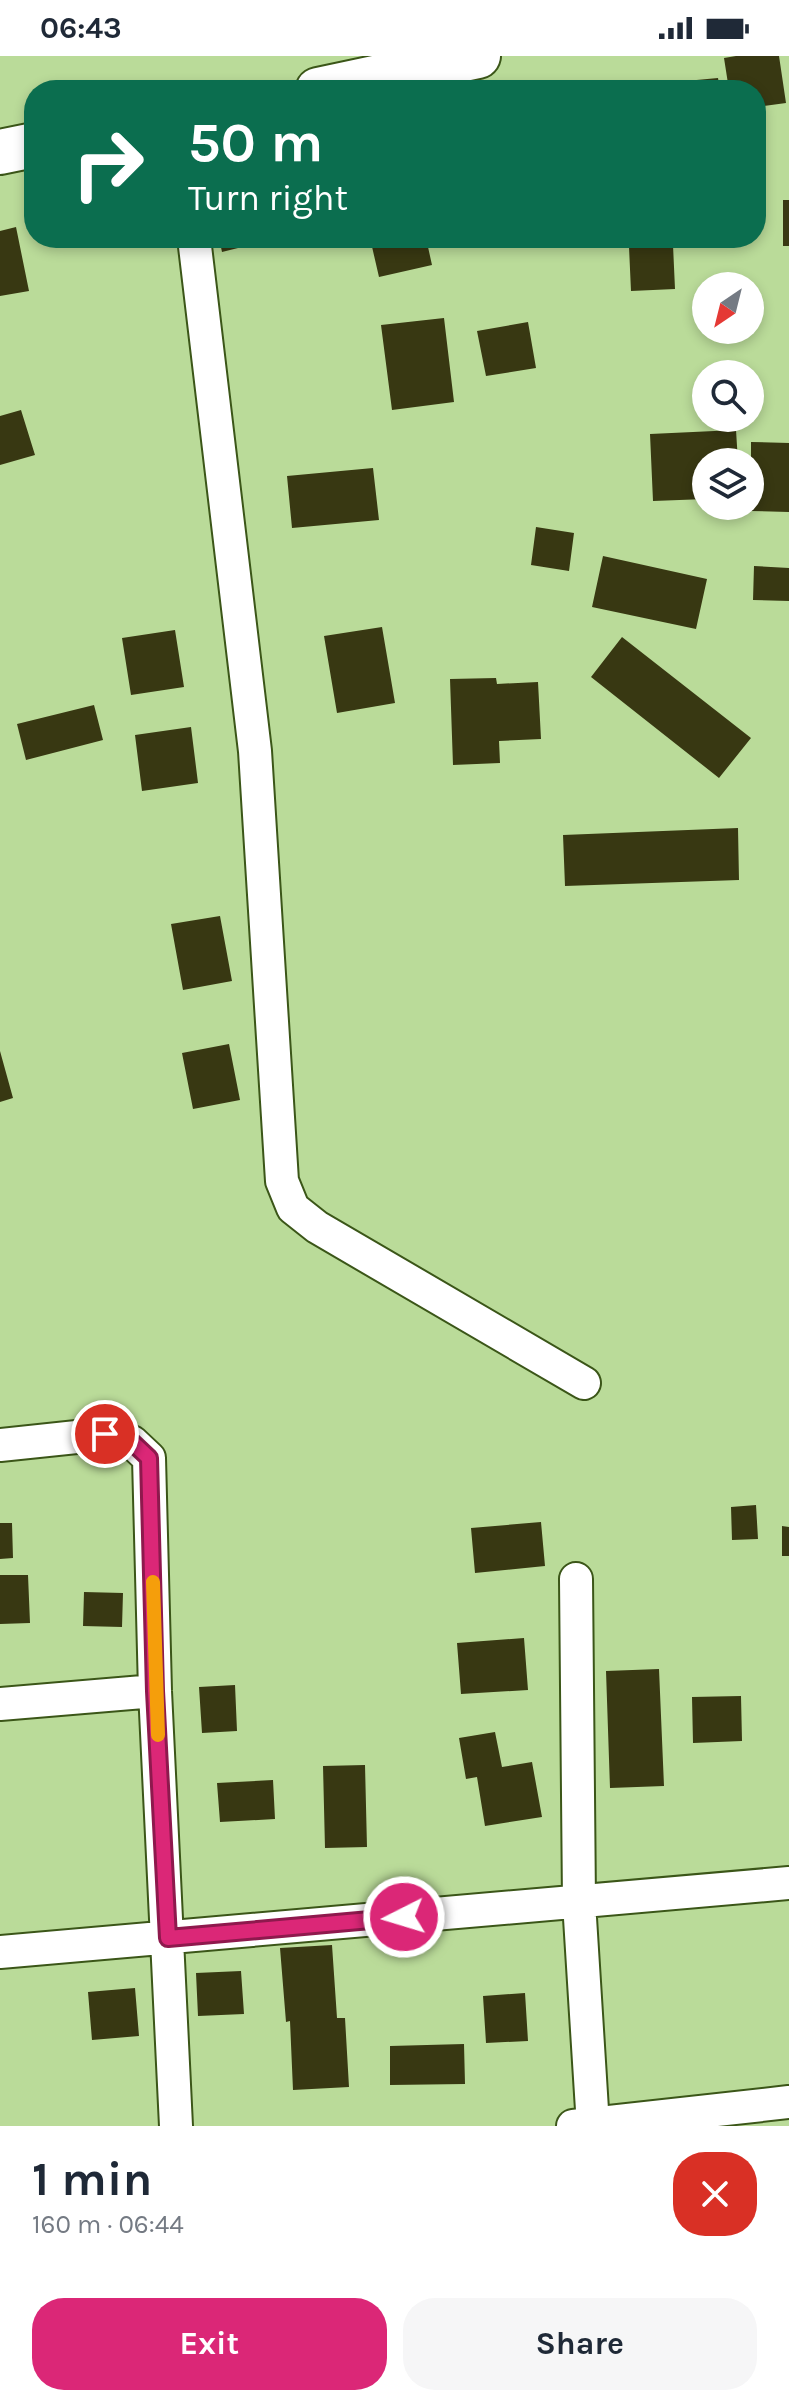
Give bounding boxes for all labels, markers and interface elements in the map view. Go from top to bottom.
text: 06:43 [40,10,122,46]
text: 50 m [188,110,323,175]
icon: right [56,112,160,216]
text: Turn right [188,177,348,219]
north arrow [692,272,764,344]
map controls [692,272,764,520]
button: search [692,360,764,432]
button: layers [692,448,764,520]
pin [71,1400,139,1468]
icon: arrive [83,1412,127,1456]
position arrow [362,1875,446,1959]
text: 1 min [32,2151,152,2207]
button: close [673,2152,757,2236]
text: 160 m · 06:44 [32,2209,184,2240]
button: Exit [32,2298,387,2390]
button: Share [403,2298,757,2390]

